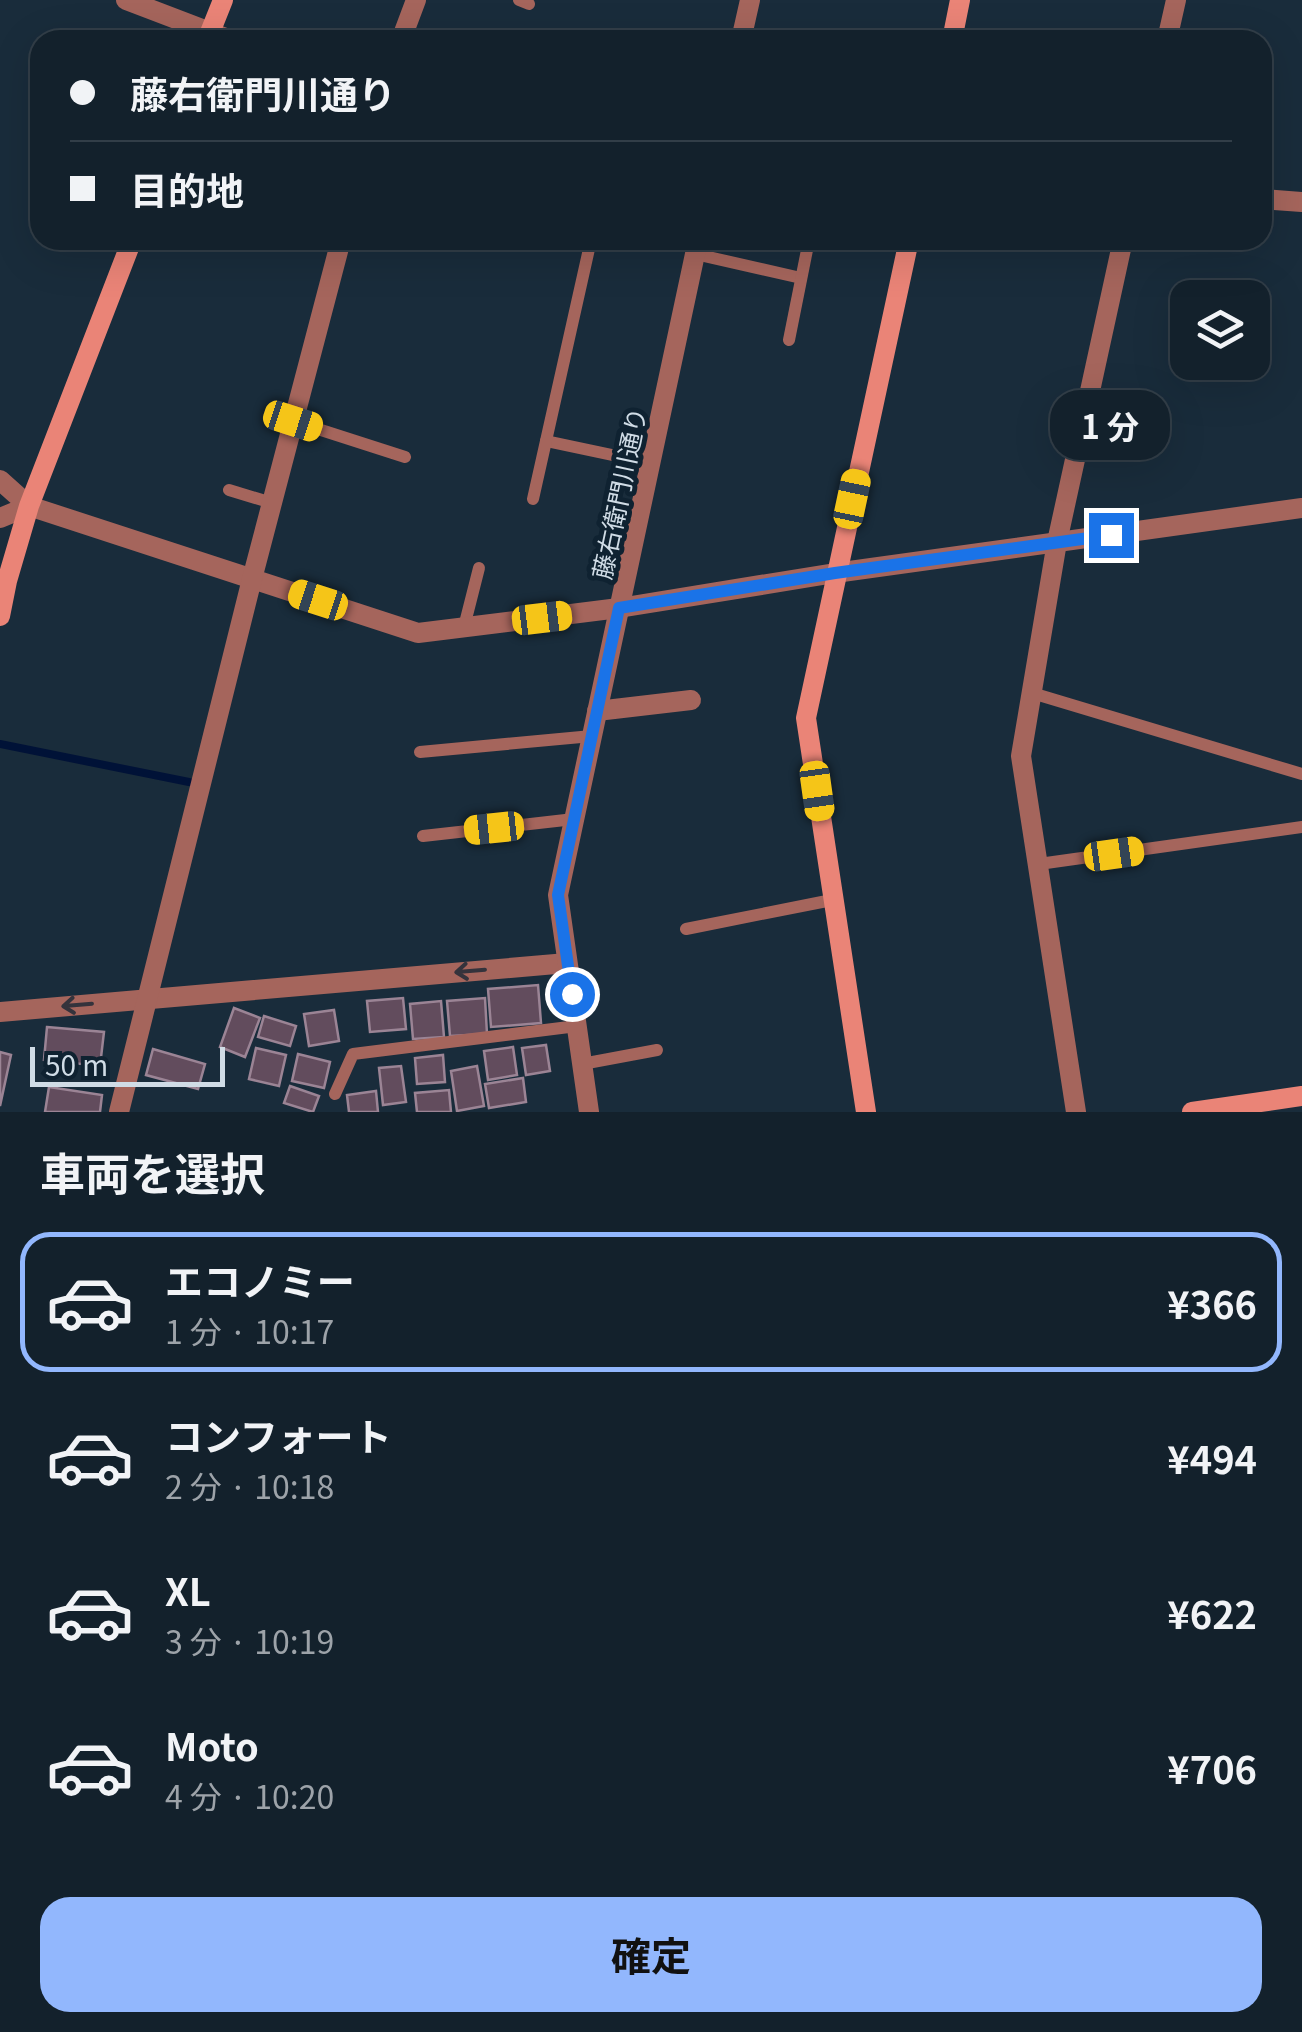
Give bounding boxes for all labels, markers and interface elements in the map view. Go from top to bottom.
text: 藤右衛門川通り [130,65,396,120]
text: 目的地 [130,161,244,216]
map controls [1170,280,1270,380]
button: layers [1170,280,1270,380]
callout: 1 分 [1051,390,1171,460]
car [260,397,326,445]
text: 1 分 [1081,402,1139,448]
street label: 藤右衛門川通り [582,404,654,582]
car [831,467,873,531]
route end [1089,513,1134,558]
car [285,576,351,624]
car [510,599,574,637]
car [798,759,836,823]
car [463,810,525,846]
car [1082,835,1146,873]
one-way arrow [455,962,487,981]
route start [550,972,595,1017]
one-way arrow [61,996,93,1015]
scale bar [30,1042,225,1086]
text: 50 m [45,1044,108,1084]
text: 車両を選択 [40,1139,265,1204]
text: エコノミー [165,1252,355,1307]
icon: car [45,1257,135,1347]
text: ¥366 [1167,1275,1257,1330]
text: 1 分 · 10:17 [165,1307,334,1353]
text: コンフォート [165,1407,392,1462]
icon: car [45,1412,135,1502]
text: ¥494 [1167,1430,1257,1485]
text: 2 分 · 10:18 [165,1462,334,1508]
text: XL [165,1562,211,1617]
icon: car [45,1567,135,1657]
text: ¥622 [1167,1585,1257,1640]
text: 3 分 · 10:19 [165,1617,334,1663]
text: Moto [165,1717,259,1772]
icon: car [45,1722,135,1812]
text: ¥706 [1167,1740,1257,1795]
text: 4 分 · 10:20 [165,1772,334,1818]
button: 確定 [40,1897,1262,2012]

